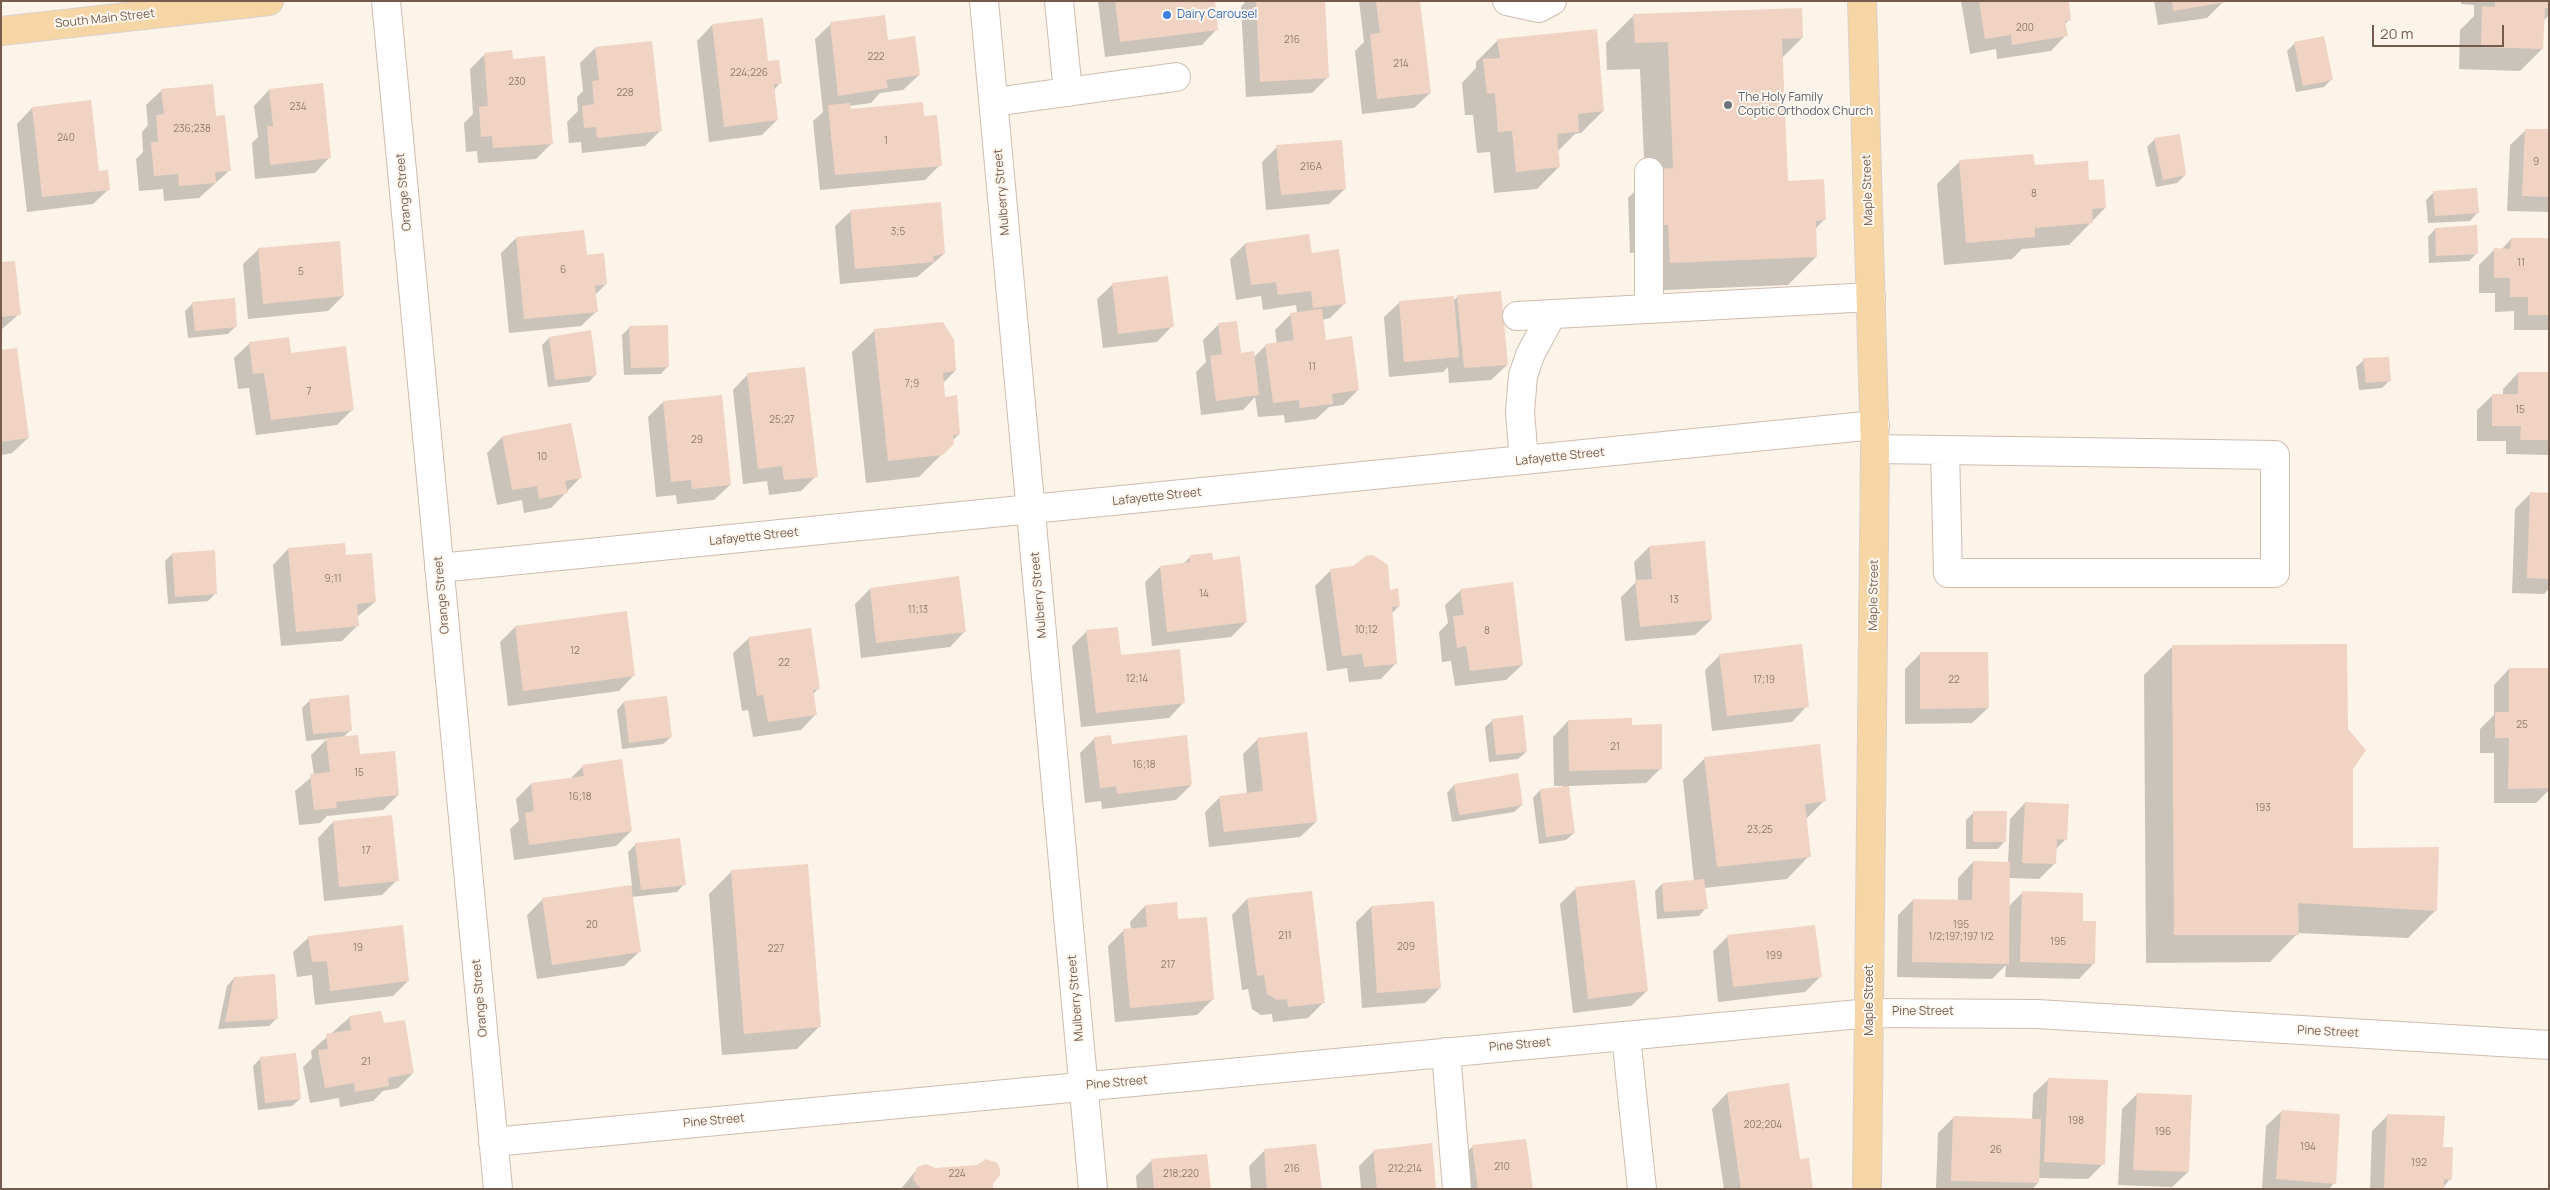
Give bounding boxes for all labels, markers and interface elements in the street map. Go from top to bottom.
street label: South Main Street [54,7,156,31]
place label: Dairy Carousel [1177,8,1257,22]
marker: Dairy Carousel [1161,9,1173,21]
scale bar [2375,15,2508,47]
house number: 200 [2016,22,2034,34]
text: 20 m [2380,23,2413,44]
house number: 216 [1284,34,1300,46]
house number: 222 [867,51,885,63]
house number: 214 [1393,58,1409,70]
house number: 224;226 [730,67,768,79]
house number: 230 [508,76,526,88]
house number: 228 [616,87,634,99]
place label: The Holy Family Coptic Orthodox Church [1738,91,1873,119]
marker: The Holy Family Coptic Orthodox Church [1722,99,1734,111]
house number: 234 [289,101,307,113]
house number: 236;238 [173,123,211,135]
house number: 240 [57,132,75,144]
house number: 1 [884,135,888,147]
street label: Mulberry Street [991,148,1013,236]
street label: Orange Street [393,152,415,232]
street label: Maple Street [1860,154,1876,226]
house number: 9 [2533,156,2539,168]
house number: 216A [1300,161,1322,173]
house number: 8 [2031,188,2037,200]
house number: 3;5 [891,226,905,238]
house number: 11 [2517,257,2525,269]
house number: 6 [560,264,566,276]
house number: 5 [298,266,304,278]
house number: 11 [1308,361,1316,373]
house number: 7;9 [905,378,919,390]
house number: 7 [306,386,312,398]
house number: 15 [2515,404,2525,416]
house number: 25;27 [769,414,795,426]
house number: 29 [691,434,703,446]
street label: Lafayette Street [1515,445,1605,469]
house number: 10 [537,451,547,463]
street label: Lafayette Street [1112,485,1202,509]
street label: Lafayette Street [709,525,799,549]
street label: Mulberry Street [1028,551,1050,639]
street label: Orange Street [431,555,453,635]
street label: Maple Street [1866,559,1882,631]
house number: 9;11 [324,573,342,585]
house number: 14 [1199,588,1209,600]
house number: 13 [1669,594,1679,606]
house number: 11;13 [908,604,928,616]
house number: 10;12 [1355,624,1377,636]
house number: 8 [1484,625,1490,637]
house number: 12 [570,645,580,657]
house number: 22 [778,657,790,669]
house number: 12;14 [1126,673,1148,685]
house number: 17;19 [1753,674,1775,686]
house number: 22 [1948,674,1960,686]
house number: 25 [2516,719,2528,731]
house number: 21 [1610,741,1620,753]
house number: 16;18 [1133,759,1155,771]
house number: 15 [354,767,364,779]
house number: 16;18 [569,791,591,803]
house number: 193 [2255,802,2271,814]
house number: 23;25 [1747,824,1773,836]
house number: 17 [362,845,370,857]
house number: 20 [586,919,598,931]
house number: 195 1/2;197;197 1/2 [1928,919,1994,942]
house number: 211 [1278,930,1292,942]
house number: 195 [2050,936,2066,948]
house number: 209 [1397,941,1415,953]
house number: 19 [353,942,363,954]
house number: 227 [768,943,784,955]
house number: 199 [1766,950,1782,962]
street label: Mulberry Street [1065,954,1087,1042]
street label: Orange Street [469,958,491,1038]
house number: 217 [1161,959,1175,971]
street label: Maple Street [1863,964,1877,1036]
street label: Pine Street [1892,1005,1954,1019]
street label: Pine Street [2297,1023,2359,1041]
street label: Pine Street [1489,1035,1551,1055]
house number: 21 [361,1056,371,1068]
street label: Pine Street [1086,1073,1148,1093]
street label: Pine Street [683,1111,745,1131]
house number: 198 [2068,1115,2084,1127]
house number: 202;204 [1744,1119,1782,1131]
house number: 196 [2155,1126,2171,1138]
house number: 194 [2300,1141,2316,1153]
house number: 26 [1990,1144,2002,1156]
house number: 192 [2411,1157,2427,1169]
house number: 210 [1494,1161,1510,1173]
house number: 216 [1284,1163,1300,1175]
house number: 212;214 [1388,1163,1422,1175]
house number: 224 [948,1168,966,1180]
house number: 218;220 [1163,1168,1199,1180]

